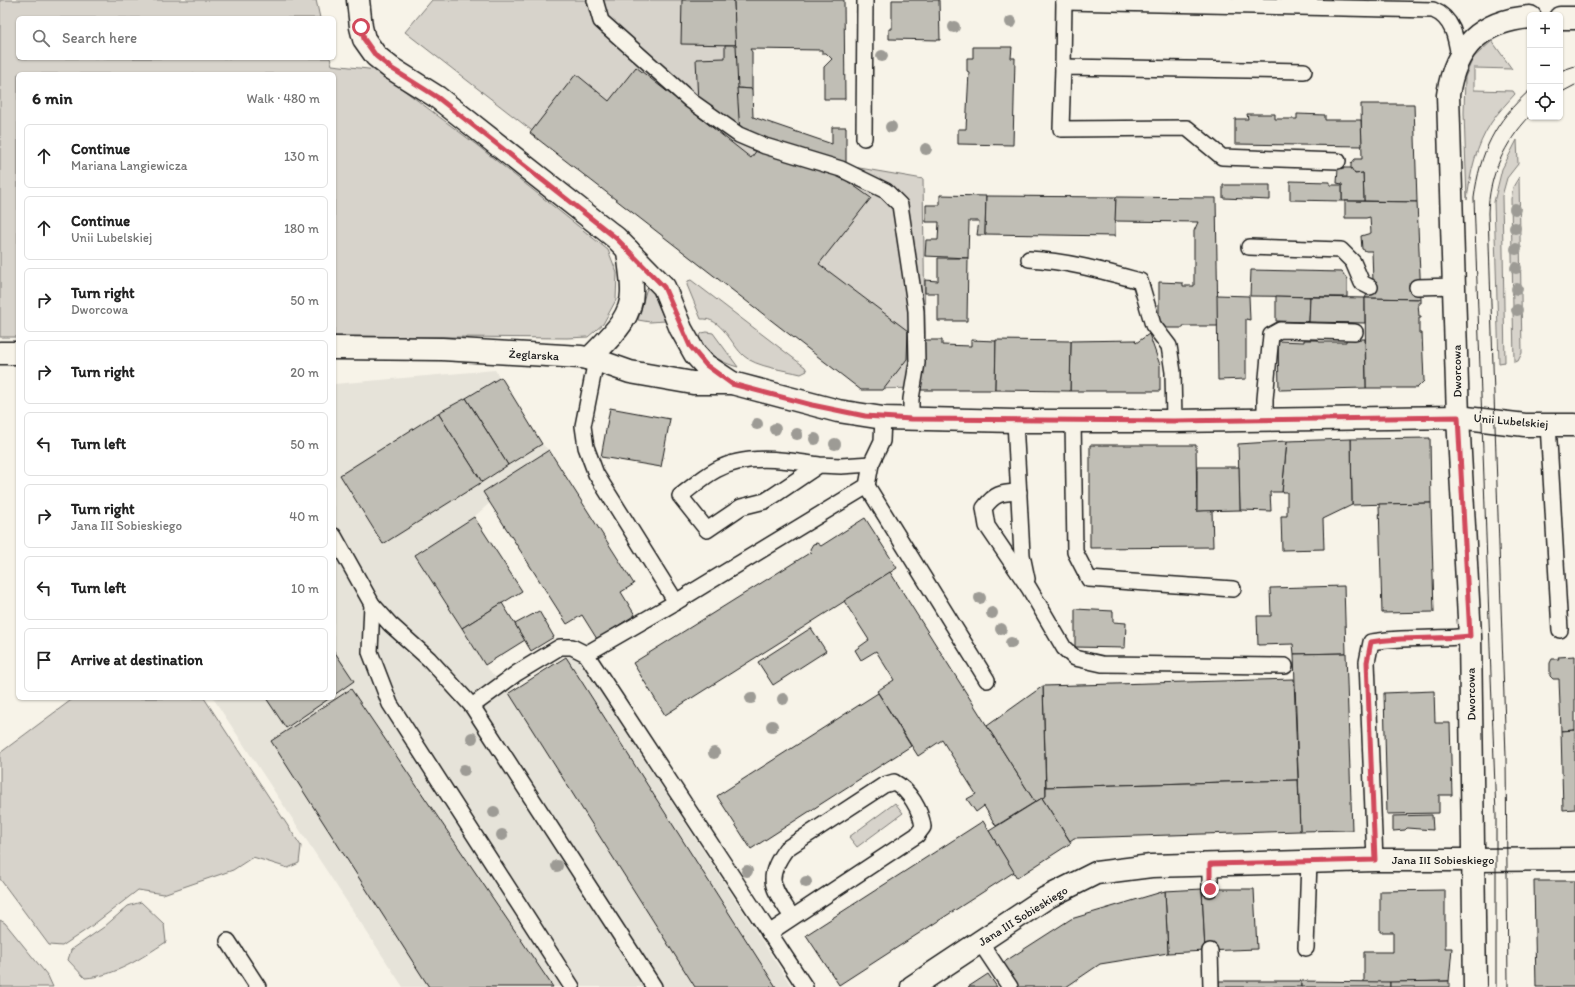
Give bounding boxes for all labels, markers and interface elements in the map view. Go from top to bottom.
map controls [1527,12,1563,120]
button: + [1527,12,1563,48]
search box [16,16,336,60]
route start [352,18,370,36]
icon: search [30,27,52,49]
text: Search here [62,29,137,47]
button: − [1527,48,1563,84]
button: locate [1527,84,1563,120]
text: 6 min [32,88,73,108]
text: Walk · 480 m [246,91,320,106]
text: Continue [71,140,130,158]
icon: ahead [33,145,55,167]
text: 130 m [284,149,319,164]
text: Mariana Langiewicza [71,158,187,173]
text: Continue [71,212,130,230]
icon: ahead [33,217,55,239]
text: 180 m [284,221,319,236]
text: Unii Lubelskiej [71,230,152,245]
text: Turn right [71,284,135,302]
icon: right [33,289,55,311]
text: 50 m [290,293,319,308]
text: Dworcowa [71,302,128,317]
street label: Dworcowa [1450,344,1464,398]
street label: Żeglarska [508,347,560,363]
icon: right [33,361,55,383]
text: Turn right [71,363,135,381]
text: 20 m [290,365,319,380]
street label: Unii Lubelskiej [1473,411,1549,431]
icon: left [33,433,55,455]
text: Turn left [71,435,126,453]
text: 50 m [290,437,319,452]
text: Turn right [71,500,135,518]
icon: right [33,505,55,527]
text: 40 m [289,509,319,524]
text: Jana III Sobieskiego [71,518,182,533]
icon: left [33,577,55,599]
text: Turn left [71,579,126,597]
text: 10 m [291,581,319,596]
icon: arrive [33,649,55,671]
text: Arrive at destination [71,651,203,669]
street label: Dworcowa [1464,667,1478,721]
street label: Jana III Sobieskiego [1392,853,1494,867]
route end [1201,880,1219,898]
street label: Jana III Sobieskiego [976,883,1070,949]

